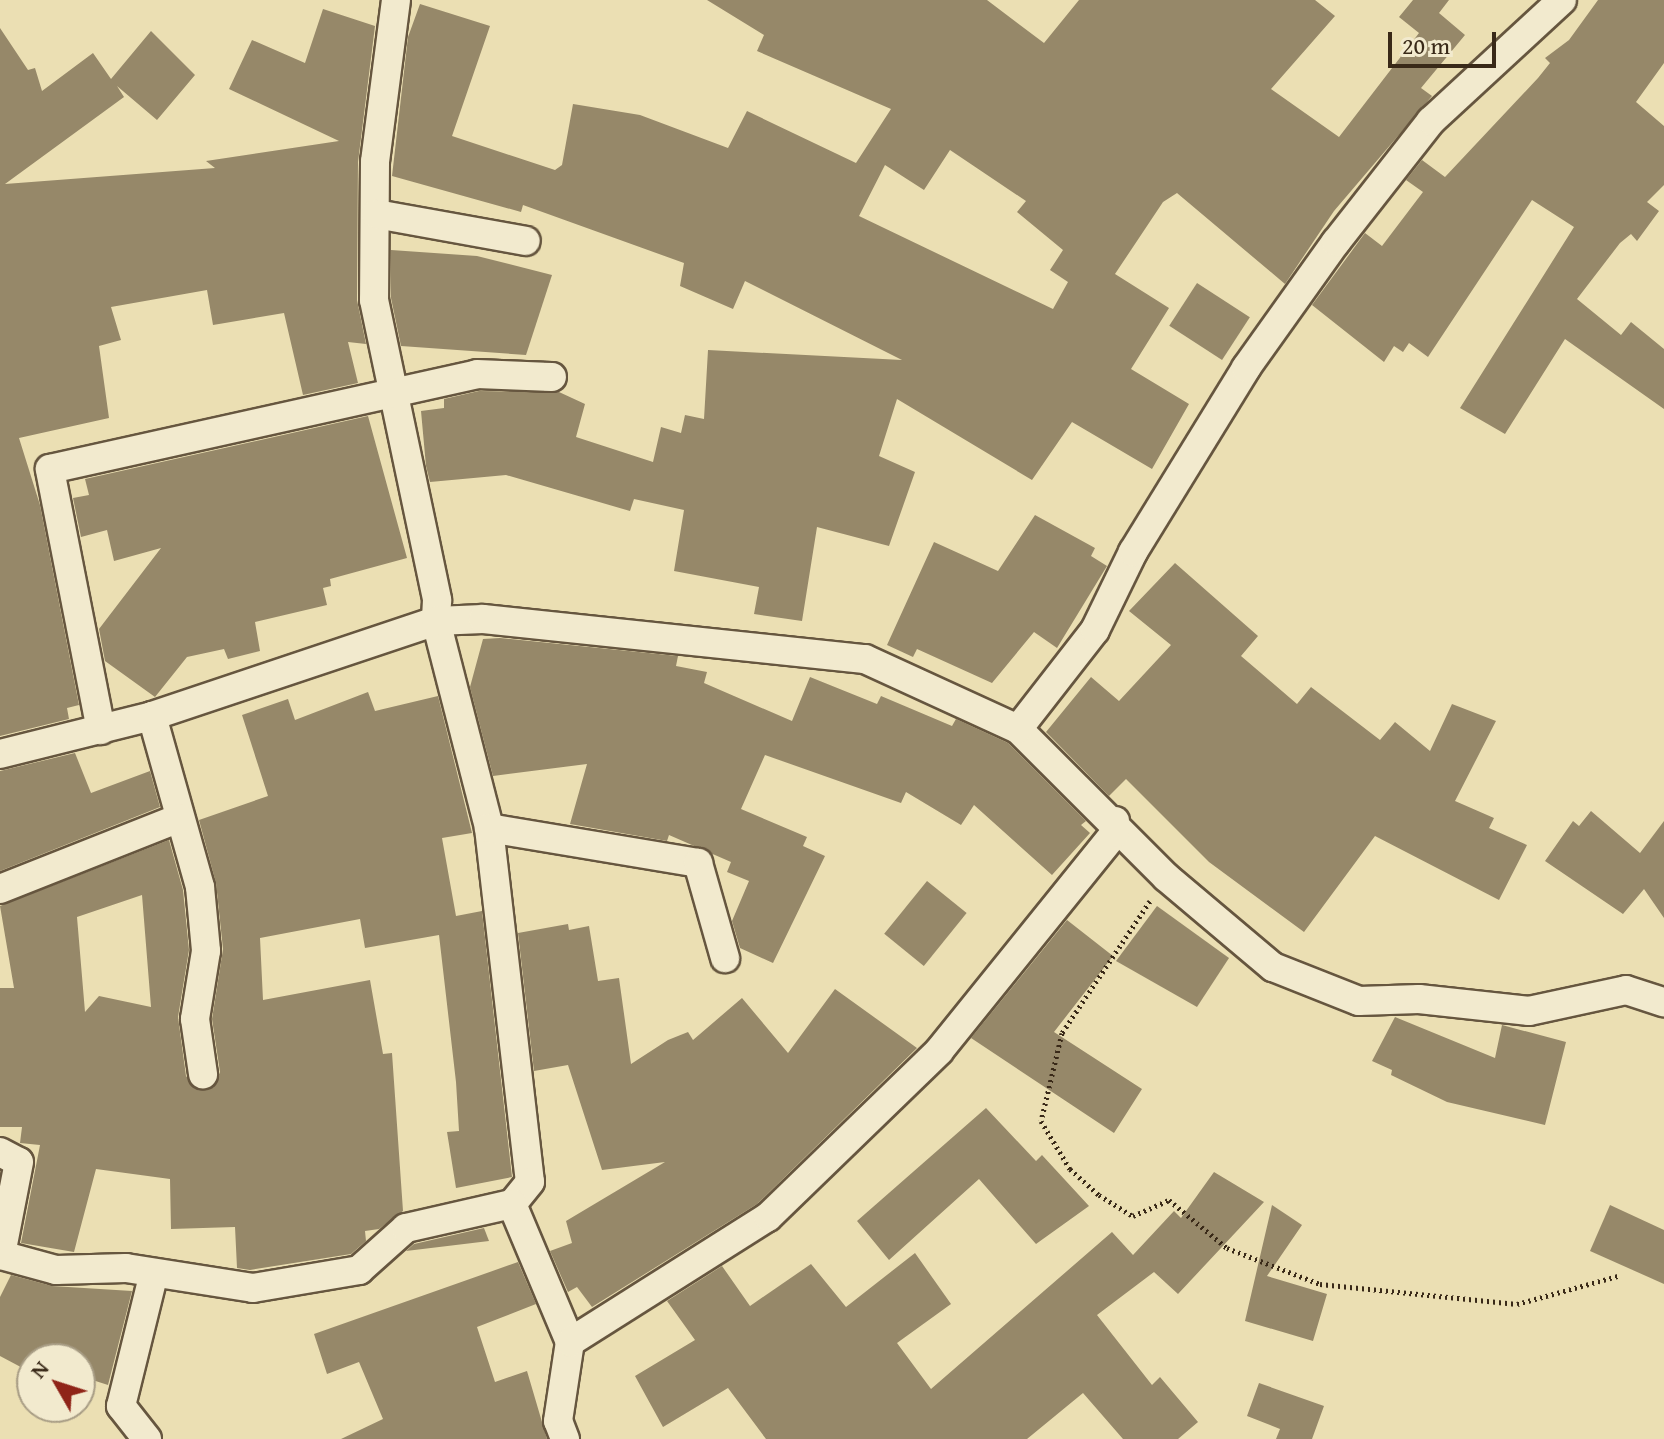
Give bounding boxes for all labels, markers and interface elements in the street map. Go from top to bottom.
scale bar [1392,16,1500,66]
text: 20 m [1402,28,1450,63]
north arrow [16,1343,96,1423]
text: N [22,1353,56,1385]

